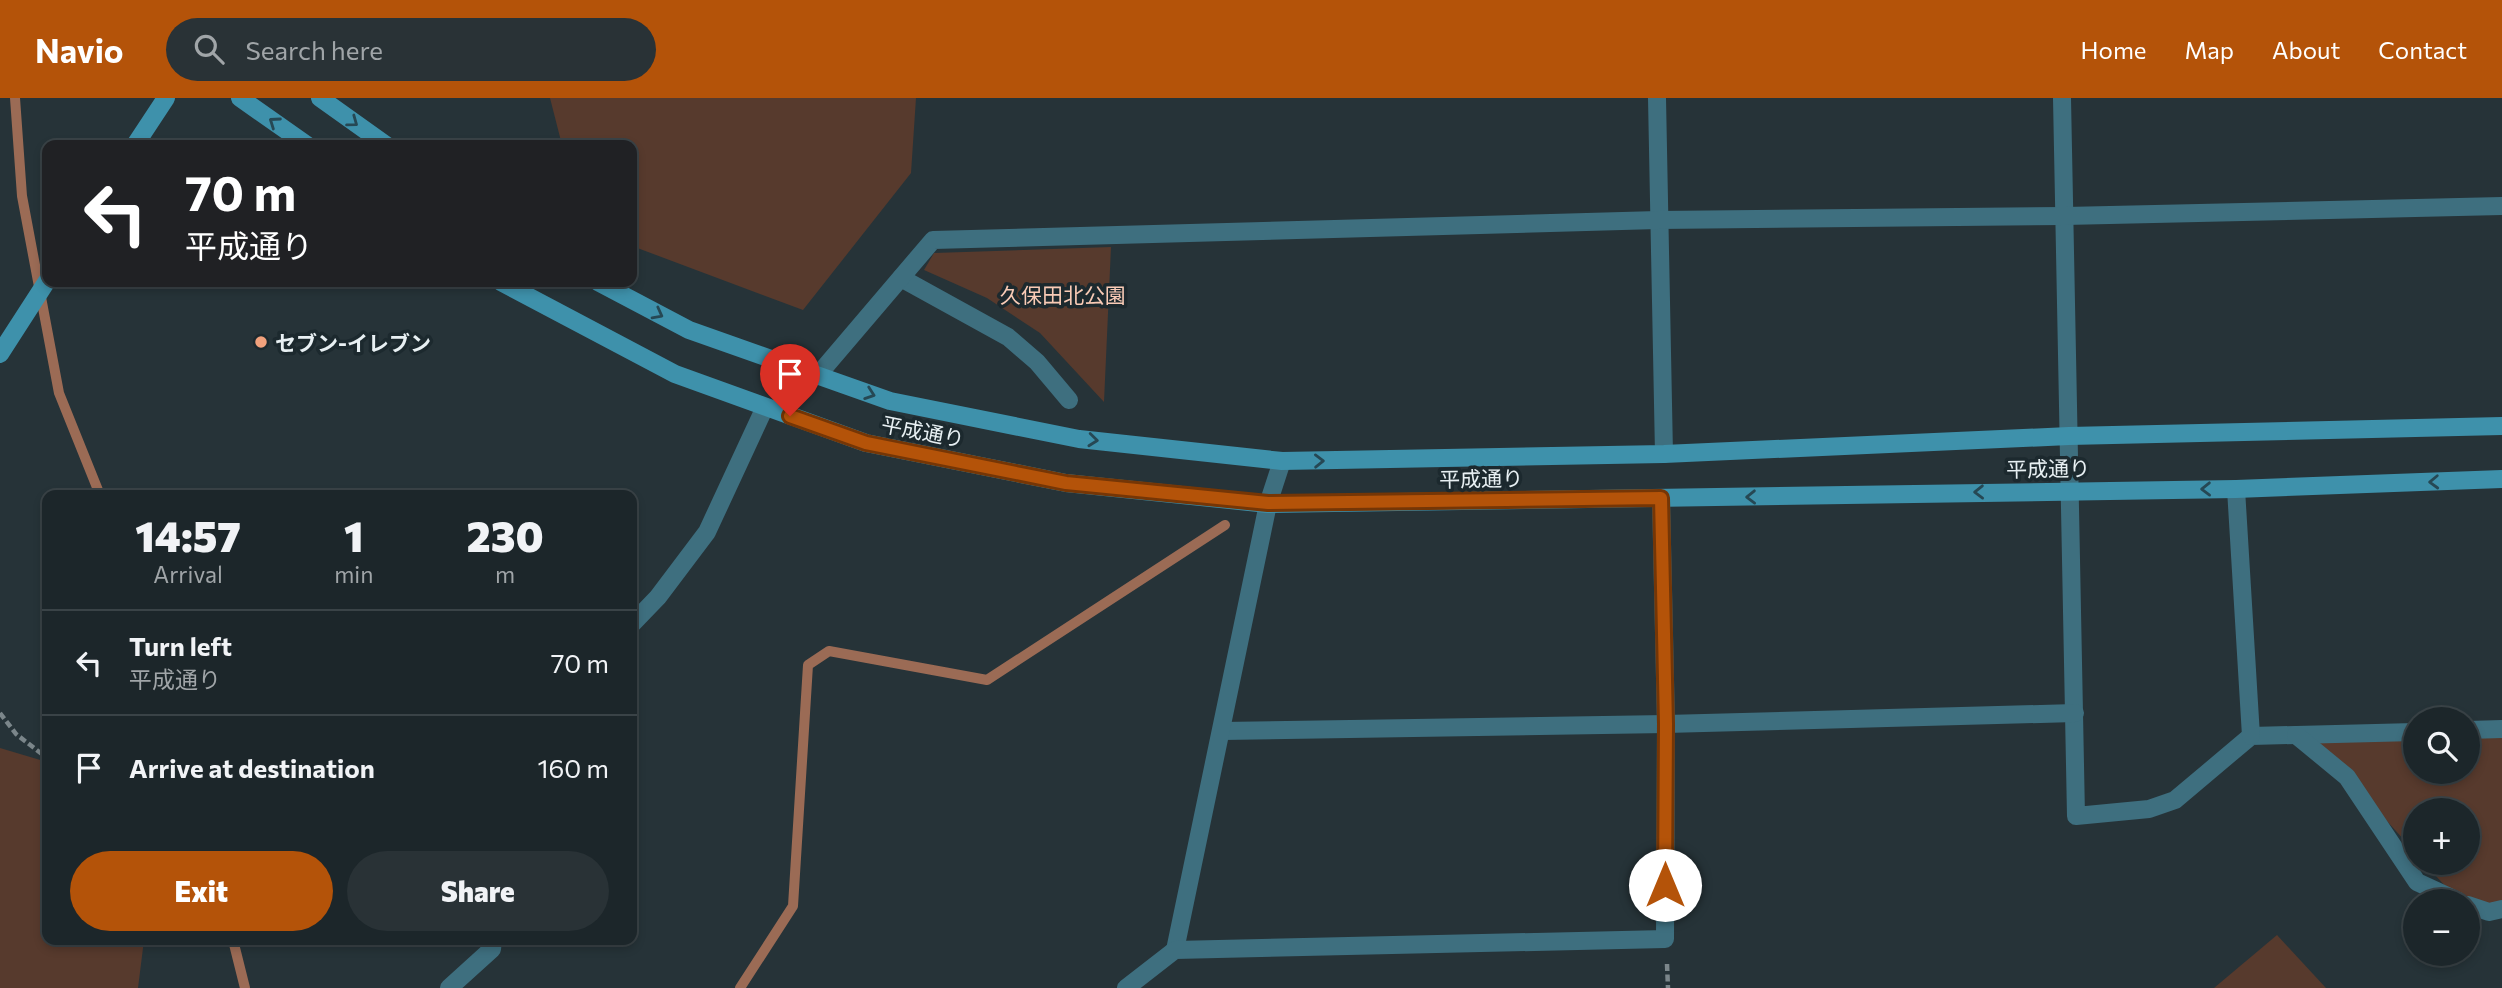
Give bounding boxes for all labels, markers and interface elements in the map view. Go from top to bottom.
search box [166,18,656,81]
text: Navio [35,29,124,70]
icon: search [190,30,228,68]
text: Search here [246,34,383,65]
text: Home [2081,35,2147,64]
text: Map [2185,35,2234,64]
text: About [2272,35,2340,64]
text: Contact [2378,35,2467,64]
one-way arrow [345,113,358,126]
one-way arrow [269,118,282,130]
text: 70 m [185,161,296,221]
icon: left [70,168,161,259]
text: 平成通り [185,225,313,265]
park label: 久保田北公園 [1000,282,1126,307]
one-way arrow [651,305,663,319]
place label: セブン-イレブン [275,330,431,355]
marker: セブン-イレブン [253,334,269,350]
pin [760,344,820,416]
icon: arrive [771,355,809,393]
one-way arrow [864,386,876,400]
street label: 平成通り [879,411,967,451]
one-way arrow [1087,433,1099,448]
one-way arrow [1314,453,1325,468]
street label: 平成通り [2006,455,2090,481]
street label: 平成通り [1439,465,1523,491]
one-way arrow [2428,474,2439,489]
one-way arrow [2201,481,2211,497]
one-way arrow [1973,485,1984,500]
one-way arrow [1746,489,1757,504]
text: 14:57 [135,509,241,561]
text: 1 [344,509,364,561]
text: 230 [467,509,544,561]
text: Arrival [153,560,223,588]
text: min [334,560,373,588]
text: m [495,560,515,588]
text: Turn left [129,630,232,661]
icon: left [70,644,108,682]
text: 70 m [551,647,609,678]
text: 平成通り [129,665,221,693]
map controls [2403,707,2480,966]
button: search [2403,707,2480,784]
icon: arrive [70,749,108,787]
text: Arrive at destination [129,752,375,783]
text: 160 m [537,752,609,783]
button: + [2403,798,2480,875]
position arrow [1628,848,1702,922]
button: Exit [70,851,333,931]
button: Share [347,851,609,931]
button: − [2403,889,2480,966]

